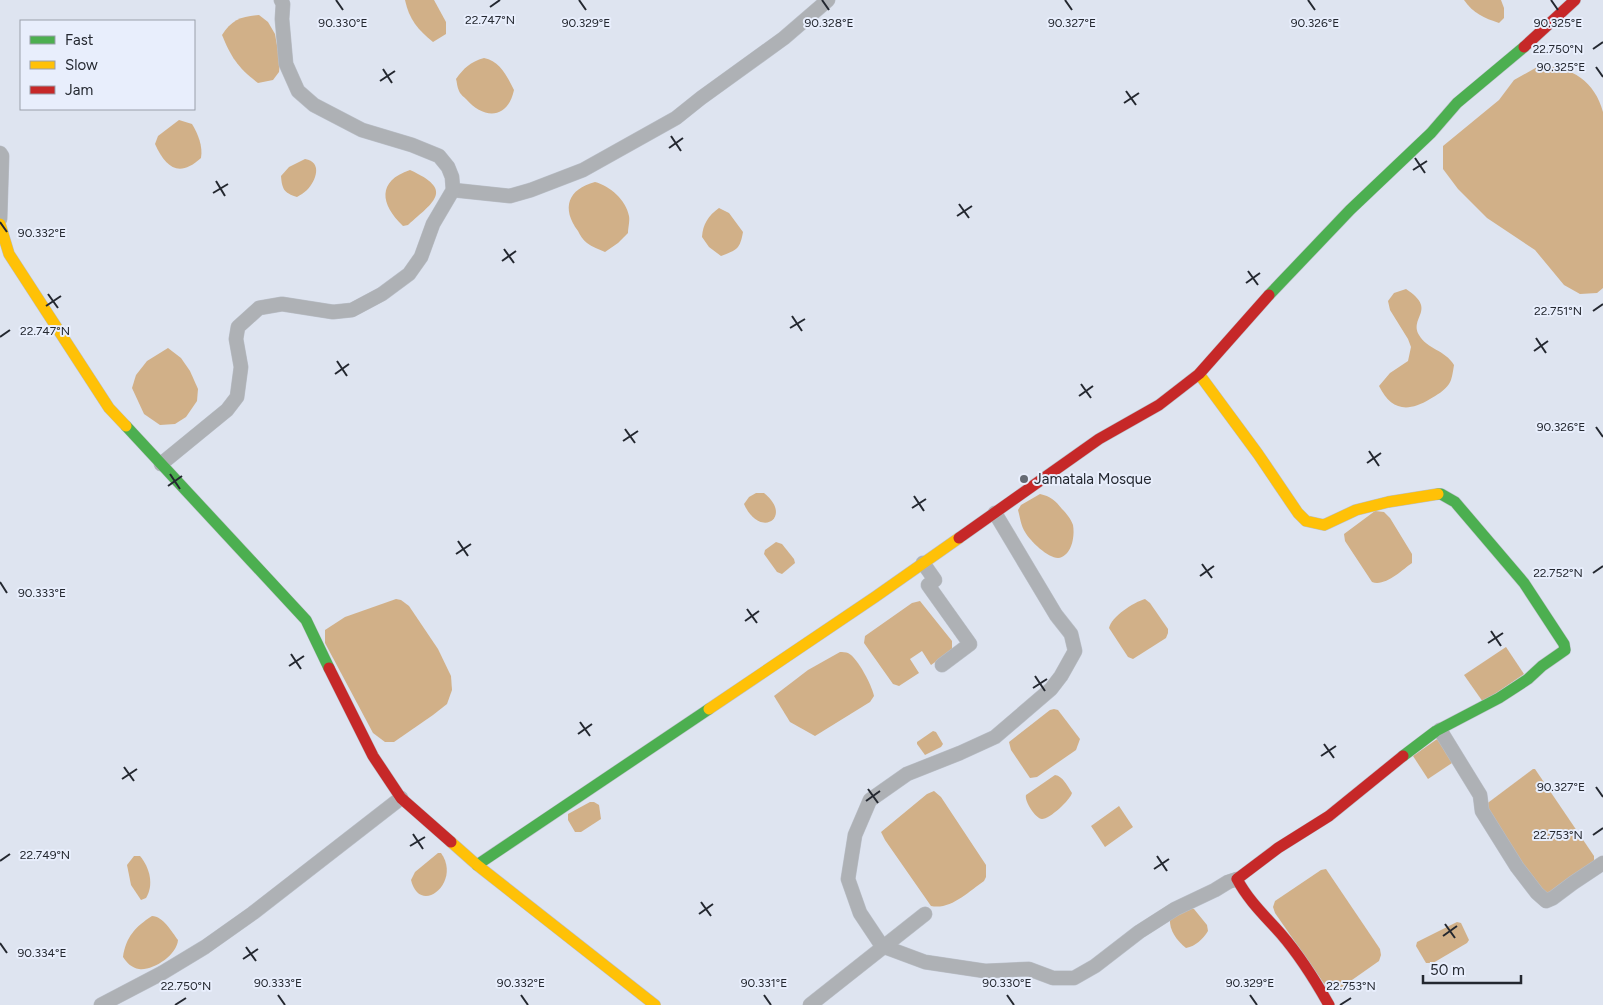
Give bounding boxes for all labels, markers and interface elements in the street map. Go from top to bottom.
text: 22.747°N [465,13,515,27]
text: 90.330°E [318,16,368,30]
text: 90.329°E [562,16,610,30]
text: 90.328°E [804,16,854,30]
text: 90.327°E [1048,16,1096,30]
text: 90.326°E [1291,16,1339,30]
text: 90.325°E [1534,16,1582,30]
legend [20,20,195,110]
text: Fast [65,31,94,49]
text: 22.750°N [1533,42,1583,56]
text: Slow [65,56,98,74]
text: 90.325°E [1537,60,1585,74]
text: Jam [65,81,93,99]
text: 90.332°E [18,226,66,240]
text: 22.751°N [1534,304,1582,318]
text: 22.747°N [20,324,70,338]
text: 90.326°E [1537,420,1585,434]
place label: Jamatala Mosque [1034,470,1151,488]
marker: Jamatala Mosque [1018,473,1030,485]
text: 22.752°N [1533,566,1583,580]
text: 90.333°E [18,586,66,600]
text: 90.327°E [1537,780,1585,794]
text: 22.753°N [1533,828,1583,842]
text: 22.749°N [20,848,70,862]
text: 90.334°E [17,946,67,960]
scale bar [1423,952,1520,984]
text: 50 m [1430,961,1465,979]
text: 90.333°E [254,976,302,990]
text: 90.332°E [497,976,545,990]
text: 90.331°E [741,976,787,990]
text: 90.330°E [982,976,1032,990]
text: 90.329°E [1226,976,1274,990]
text: 22.750°N [161,979,211,993]
text: 22.753°N [1326,979,1376,993]

